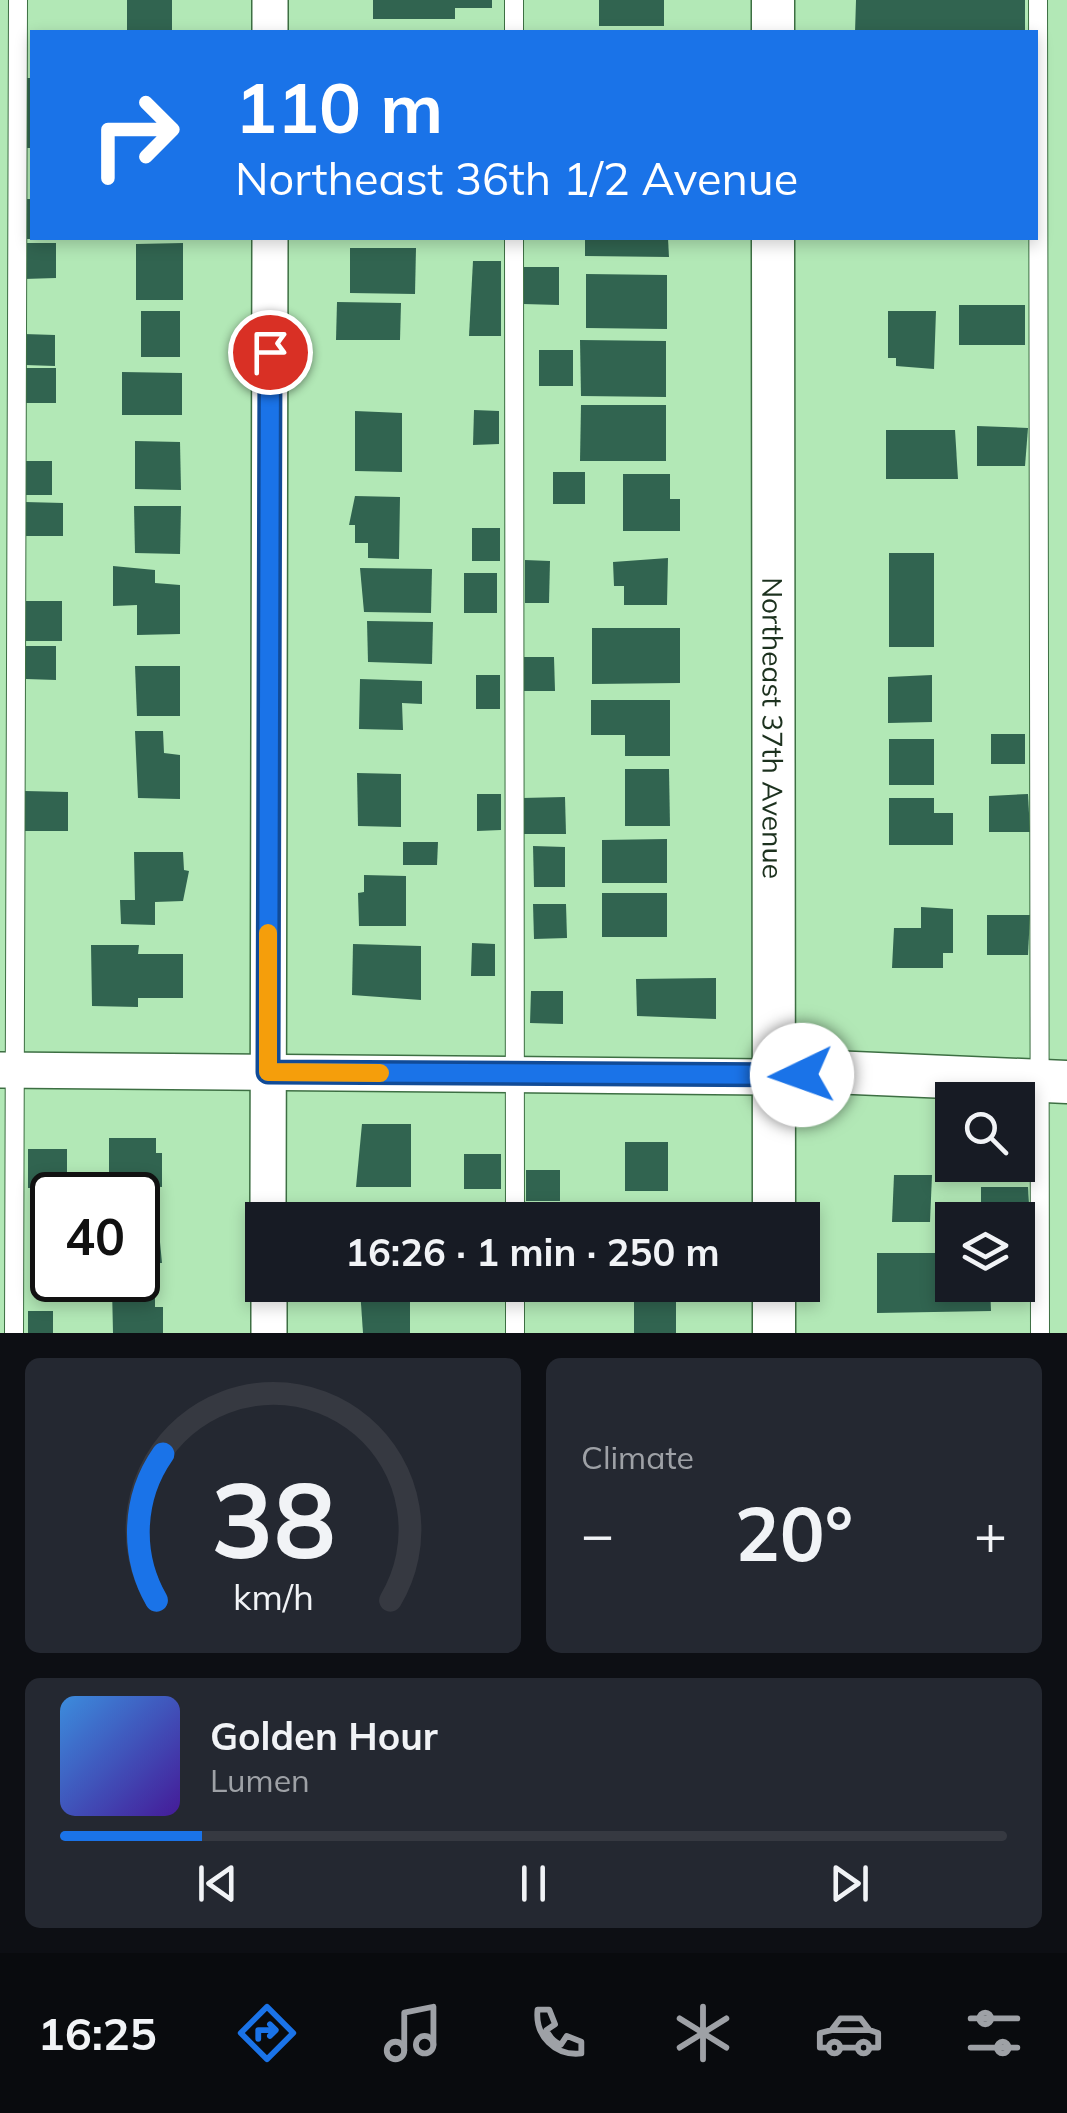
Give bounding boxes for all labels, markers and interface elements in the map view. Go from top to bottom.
text: 110 m [235,63,443,151]
icon: right [70,70,200,200]
text: Northeast 36th 1/2 Avenue [235,150,798,206]
pin [228,310,313,395]
icon: arrive [243,325,298,380]
street label: Northeast 37th Avenue [756,577,791,879]
position arrow [750,1023,854,1127]
map controls [935,1082,1035,1302]
button: search [935,1082,1035,1182]
speed limit sign: 40 [30,1172,160,1302]
button: layers [935,1202,1035,1302]
text: 16:26 · 1 min · 250 m [345,1228,720,1276]
text: Climate [581,1437,694,1477]
text: 38 [211,1453,335,1584]
text: 20° [735,1486,853,1580]
text: − [581,1499,614,1568]
text: + [974,1499,1007,1568]
text: km/h [233,1574,313,1619]
text: Golden Hour [210,1712,438,1760]
text: Lumen [210,1760,310,1800]
icon: previous [190,1856,245,1911]
icon: pause [506,1856,561,1911]
icon: next [822,1856,877,1911]
icon: directions [232,1998,302,2068]
icon: music [378,1998,448,2068]
icon: phone [523,1998,593,2068]
icon: climate [668,1998,738,2068]
icon: car [814,1998,884,2068]
icon: filters [959,1998,1029,2068]
text: 16:25 [38,2005,157,2061]

